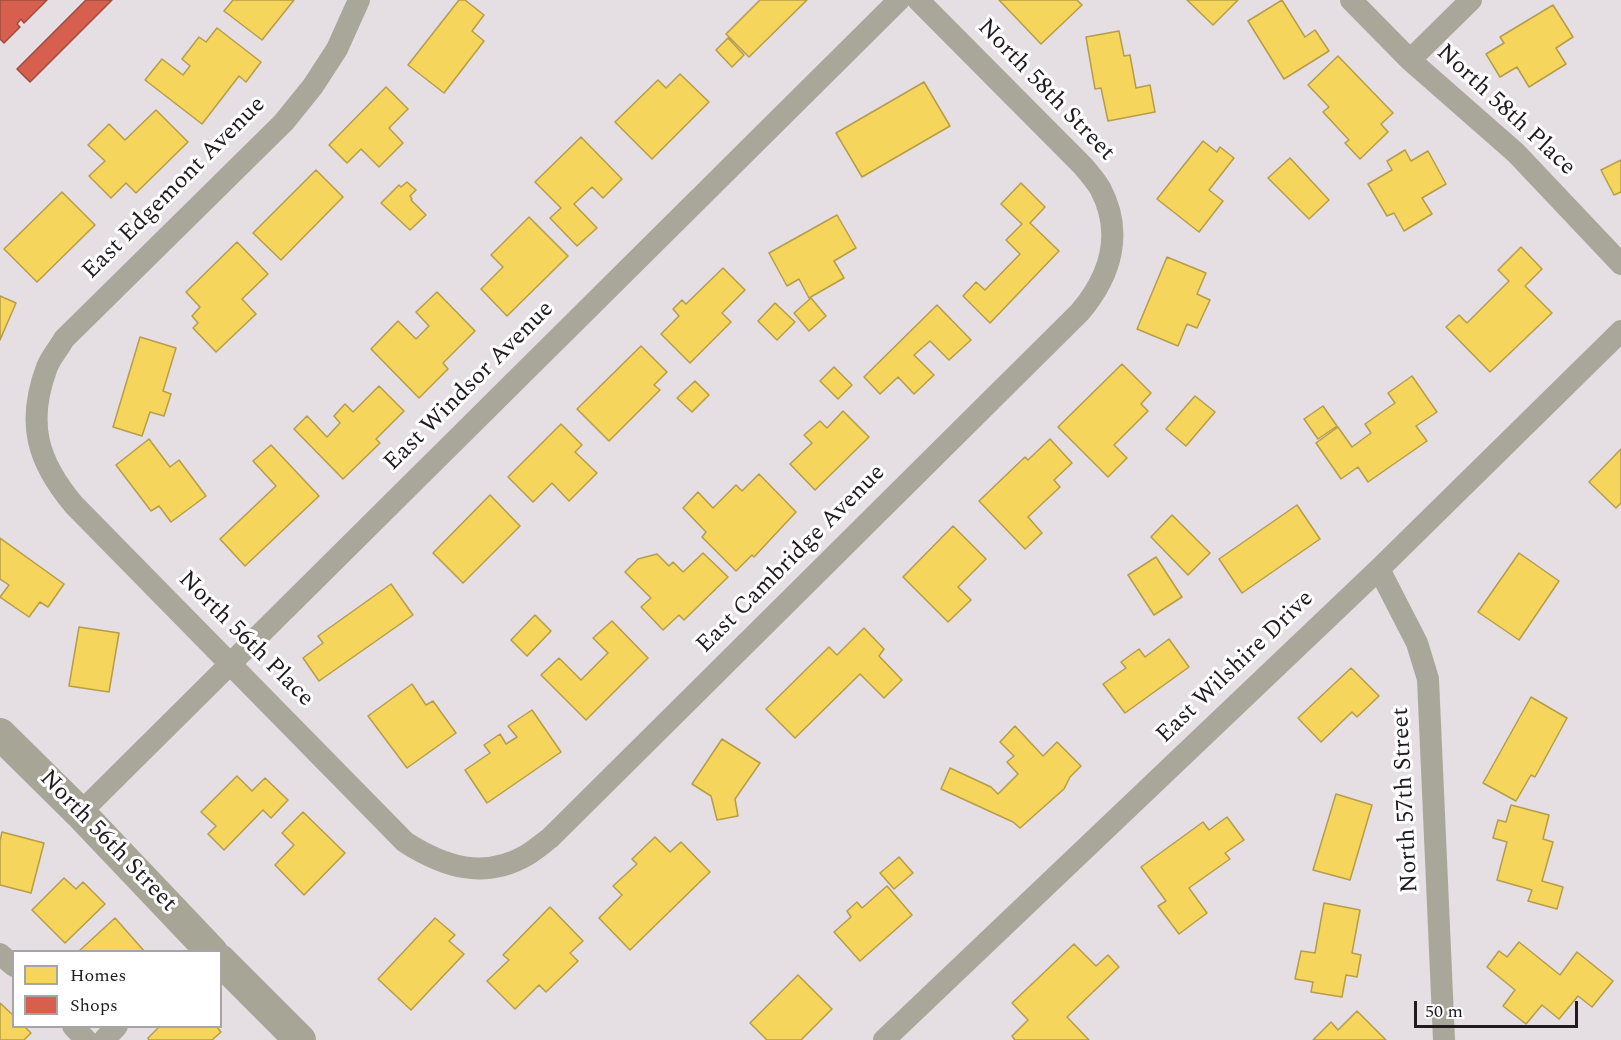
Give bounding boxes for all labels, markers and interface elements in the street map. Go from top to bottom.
street label: North 58th Street [970,14,1120,168]
street label: North 58th Place [1429,39,1581,183]
street label: East Edgemont Avenue [78,92,272,286]
street label: East Windsor Avenue [379,296,561,478]
street label: East Cambridge Avenue [692,460,892,660]
street label: North 56th Place [171,566,319,714]
street label: East Wilshire Drive [1151,586,1321,750]
street label: North 57th Street [1388,707,1426,893]
street label: North 56th Street [32,765,182,919]
legend [12,950,222,1028]
text: Homes [70,962,126,989]
scale bar [1417,989,1580,1027]
text: Shops [70,992,118,1019]
text: 50 m [1425,998,1463,1025]

